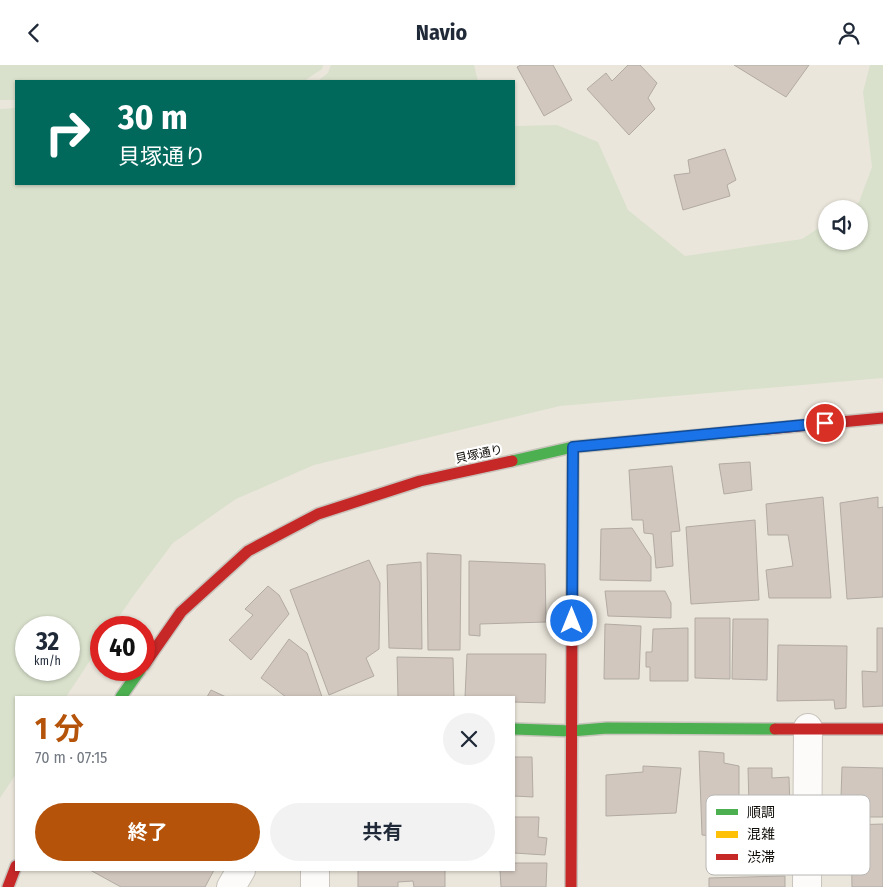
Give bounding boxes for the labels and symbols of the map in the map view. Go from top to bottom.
pin [804,402,846,444]
street label: 貝塚通り [454,442,504,466]
position arrow [545,594,597,646]
speed limit sign: 40 [90,616,155,681]
legend [706,795,870,875]
text: 順調 [747,804,775,821]
text: 混雑 [747,826,775,843]
text: 渋滞 [747,849,775,866]

